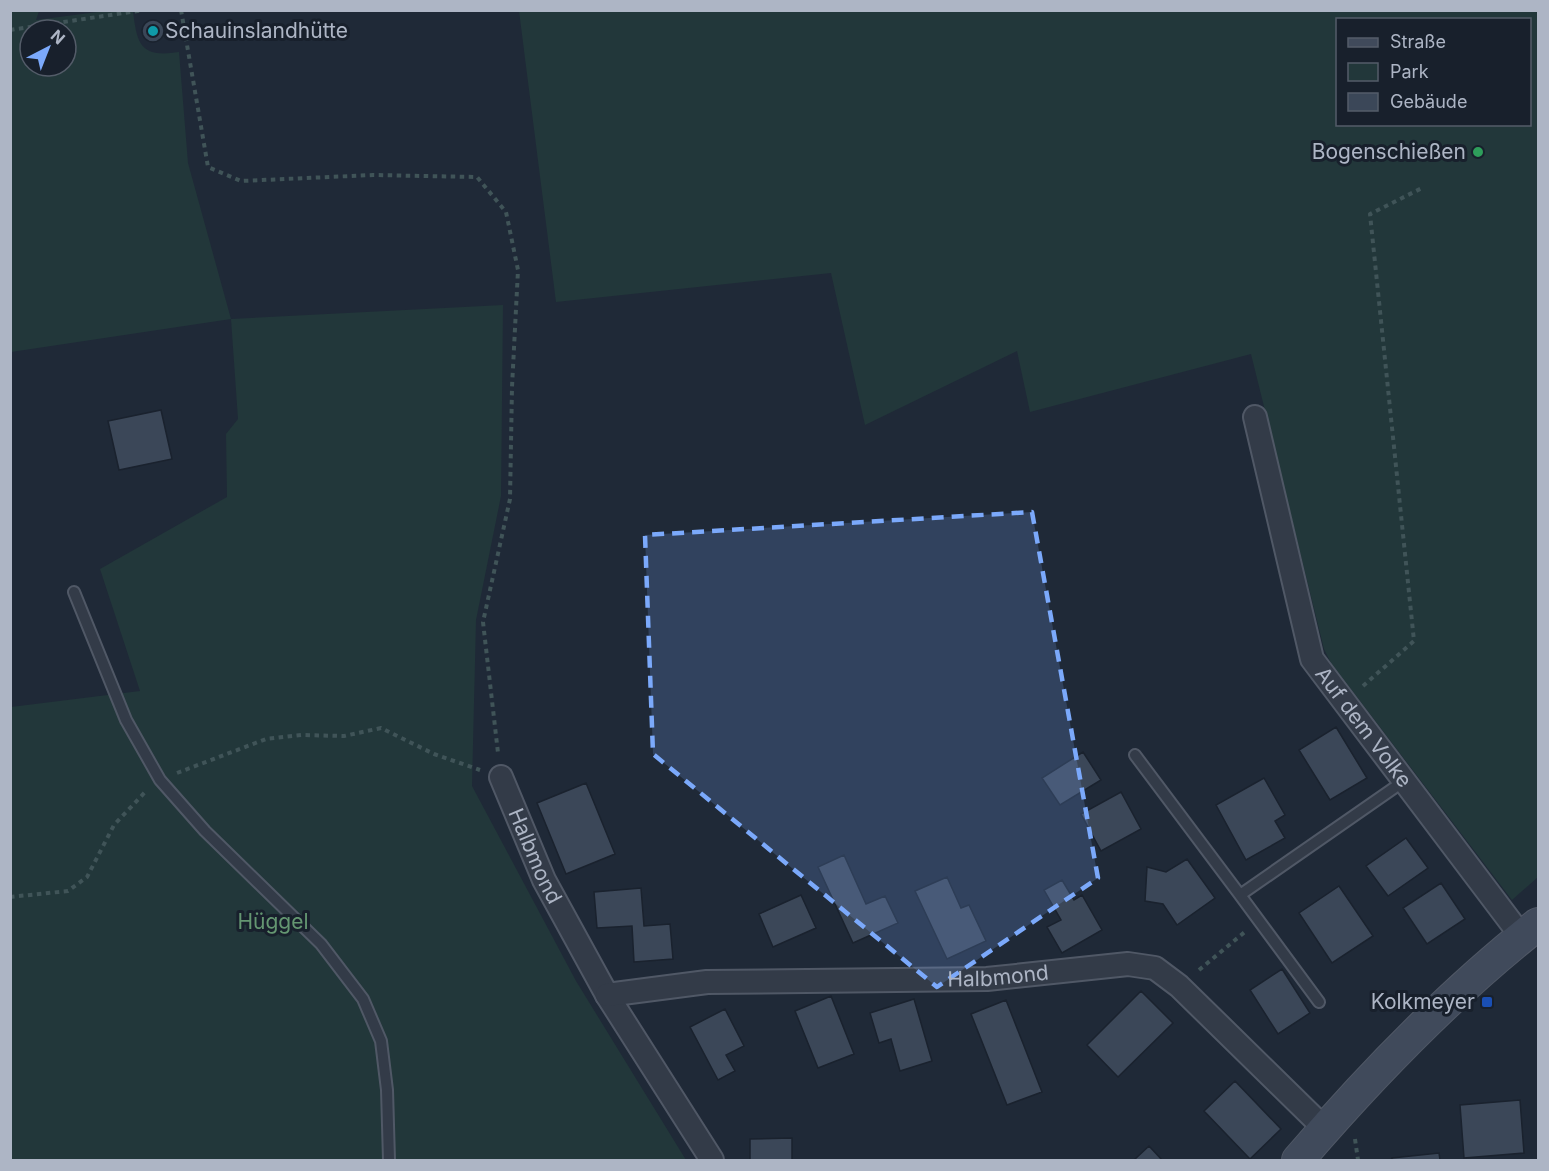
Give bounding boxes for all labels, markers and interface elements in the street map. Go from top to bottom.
north arrow [18,18,78,78]
place label: Schauinslandhütte [165,18,348,43]
legend [1336,18,1531,126]
marker: Schauinslandhütte [146,24,160,38]
text: N [47,25,69,48]
text: Straße [1390,31,1446,52]
text: Park [1390,61,1429,82]
text: Gebäude [1390,91,1467,112]
place label: Bogenschießen [1312,139,1466,164]
marker: Bogenschießen [1471,145,1485,159]
street label: Auf dem Volke [1310,662,1417,792]
street label: Halbmond [503,804,568,908]
park label: Hüggel [237,909,309,934]
street label: Halbmond [947,960,1050,991]
place label: Kolkmeyer [1371,989,1475,1014]
marker: Kolkmeyer [1480,995,1494,1009]

